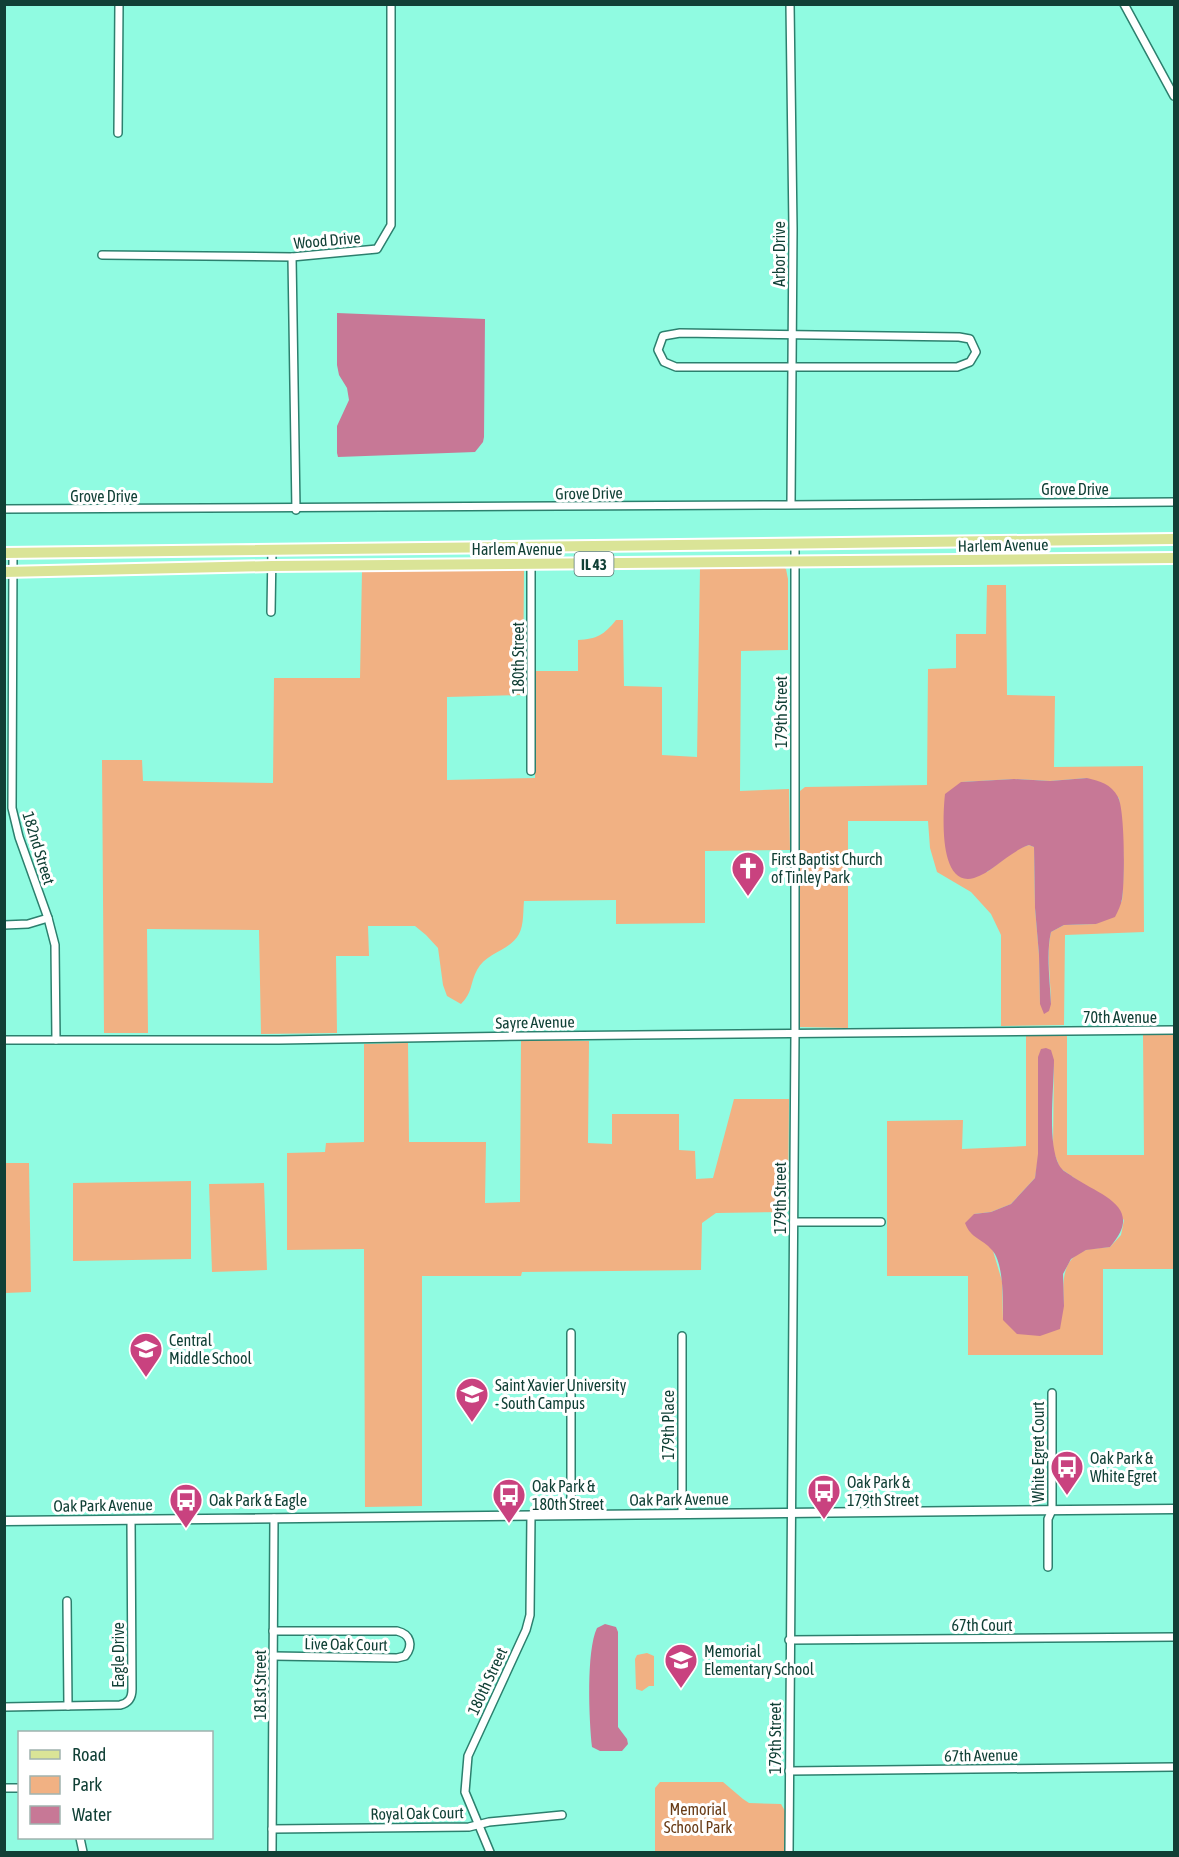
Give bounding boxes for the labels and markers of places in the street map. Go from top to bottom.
church icon: First Baptist Church of Tinley Park [730,850,766,897]
place label: First Baptist Church of Tinley Park [771,850,883,887]
school or university icon: Central Middle School [128,1331,164,1378]
place label: Central Middle School [169,1331,253,1367]
school or university icon: Saint Xavier University - South Campus [454,1376,490,1423]
place label: Saint Xavier University - South Campus [495,1376,627,1413]
bus stop icon: Oak Park & White Egret [1049,1449,1085,1496]
place label: Oak Park & White Egret [1090,1449,1158,1486]
bus stop icon: Oak Park & 179th Street [806,1473,842,1520]
place label: Oak Park & 179th Street [847,1473,920,1509]
bus stop icon: Oak Park & 180th Street [491,1477,527,1524]
place label: Oak Park & 180th Street [532,1477,605,1513]
bus stop icon: Oak Park & Eagle [168,1482,204,1529]
place label: Oak Park & Eagle [209,1491,307,1510]
school or university icon: Memorial Elementary School [663,1642,699,1689]
place label: Memorial Elementary School [704,1642,815,1679]

